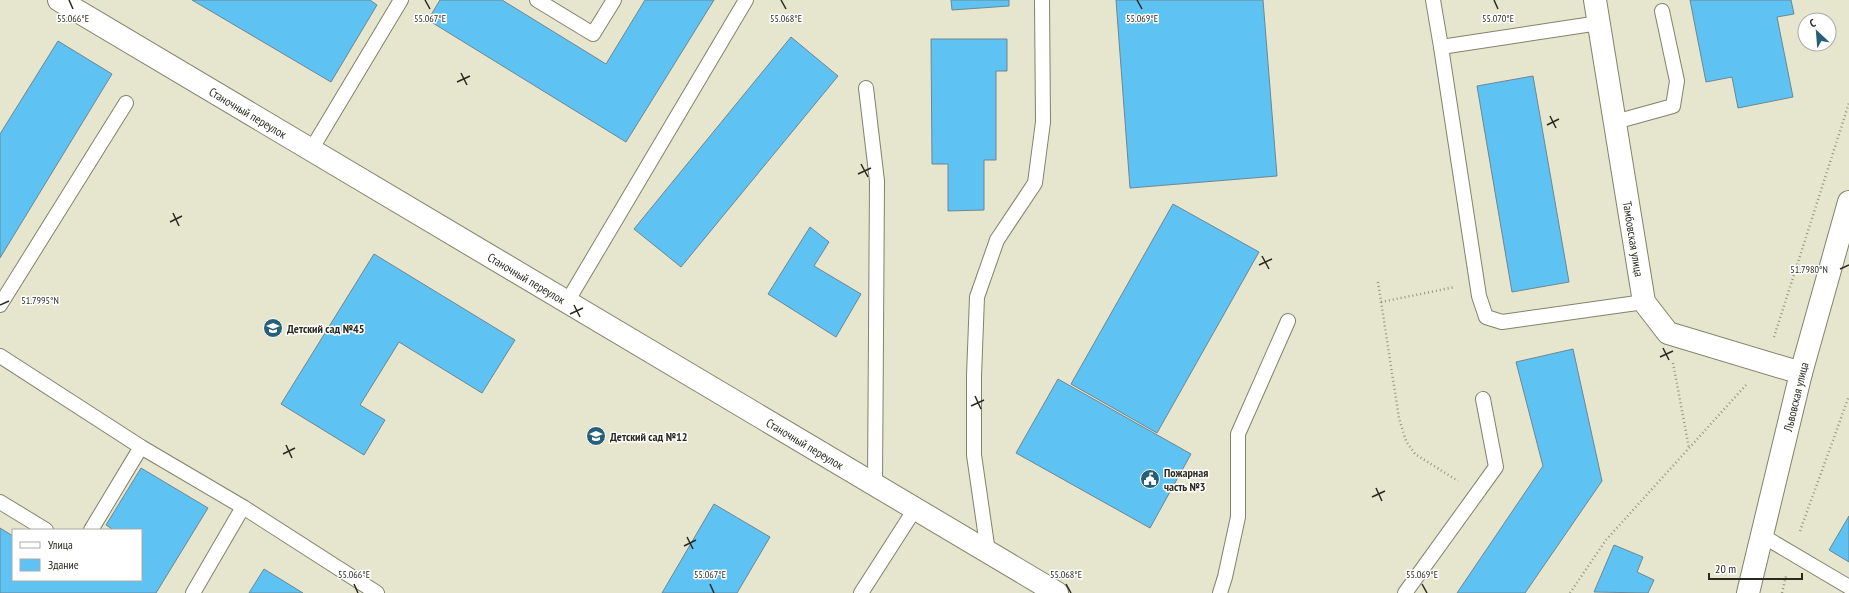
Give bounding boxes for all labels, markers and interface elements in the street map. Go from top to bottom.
text: 55.066°E [57,12,89,25]
text: 55.067°E [414,12,446,25]
text: 55.068°E [770,12,802,25]
text: 55.069°E [1126,12,1158,25]
text: 55.070°E [1482,12,1514,25]
north arrow [1797,12,1837,52]
text: С [1807,16,1818,30]
street label: Станочный переулок [207,84,290,141]
street label: Тамбовская улица [1620,200,1647,278]
street label: Станочный переулок [485,249,568,307]
text: 51.7980°N [1790,263,1828,276]
text: 51.7995°N [21,294,59,307]
school or university icon: Детский сад №45 [262,317,284,339]
place label: Детский сад №45 [287,321,364,336]
street label: Львовская улица [1779,360,1811,434]
street label: Станочный переулок [764,415,847,472]
school or university icon: Детский сад №12 [585,425,607,447]
place label: Детский сад №12 [610,429,687,444]
place label: Пожарная часть №3 [1164,465,1208,494]
public building icon: Пожарная часть №3 [1139,468,1161,490]
legend [12,529,142,581]
text: Улица [48,537,73,552]
scale bar [1709,555,1802,581]
text: Здание [48,557,79,572]
text: 20 m [1715,561,1736,576]
text: 55.066°E [338,568,370,581]
text: 55.067°E [694,568,726,581]
text: 55.068°E [1050,568,1082,581]
text: 55.069°E [1406,568,1438,581]

